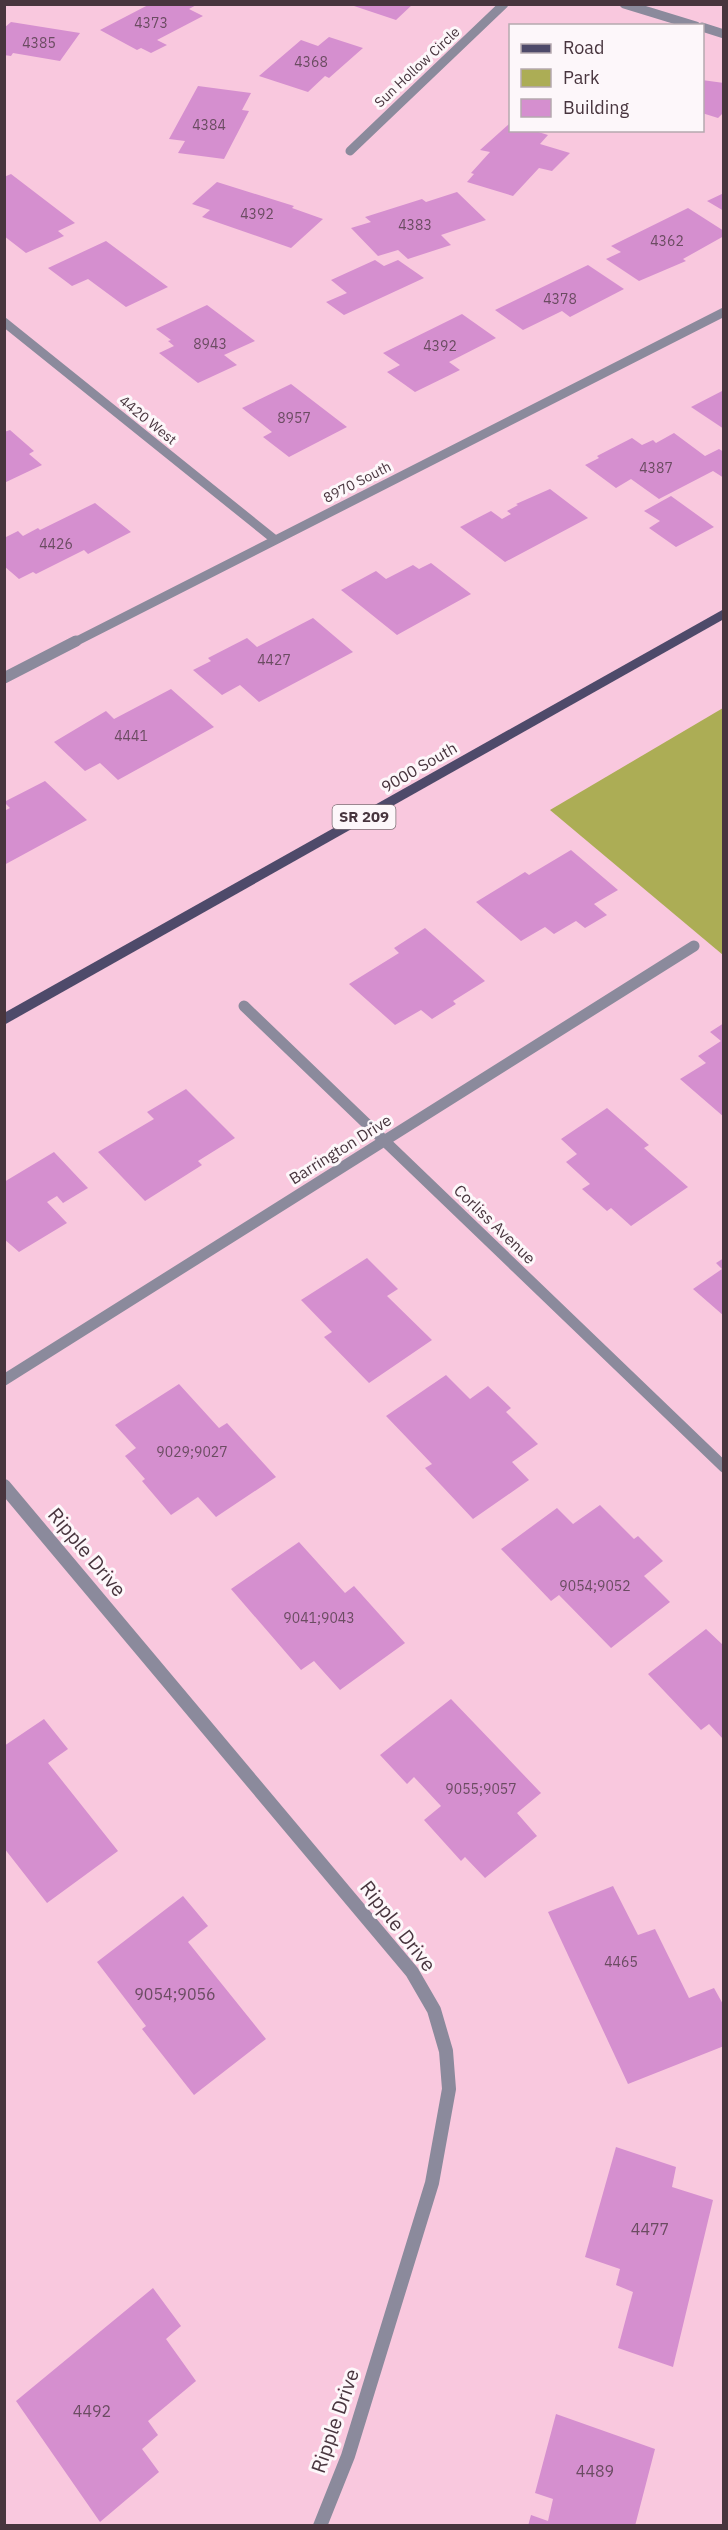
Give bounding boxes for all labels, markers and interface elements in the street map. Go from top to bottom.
house number: 4373 [134,14,168,32]
street label: Sun Hollow Circle [371,23,464,111]
legend [509,24,704,132]
house number: 4385 [22,34,56,52]
text: Road [563,36,604,59]
house number: 4368 [294,53,328,71]
text: Park [563,66,600,89]
text: Building [563,96,630,119]
house number: 4384 [192,116,226,134]
house number: 4392 [240,205,274,223]
house number: 4383 [398,216,432,234]
house number: 4362 [650,232,684,250]
house number: 4378 [543,290,577,308]
house number: 8943 [193,335,227,353]
house number: 4392 [423,337,457,355]
street label: 4420 West [116,391,180,449]
house number: 8957 [277,409,311,427]
street label: 8970 South [320,457,394,507]
house number: 4387 [639,459,673,477]
house number: 4426 [39,535,73,553]
house number: 4427 [257,651,291,669]
house number: 4441 [114,727,148,745]
street label: 9000 South [378,737,460,797]
road number: SR 209 [332,805,395,829]
street label: Barrington Drive [285,1109,395,1188]
street label: Corliss Avenue [450,1180,540,1268]
house number: 9029;9027 [156,1443,228,1461]
street label: Ripple Drive [42,1501,133,1602]
house number: 9054;9052 [559,1577,631,1595]
house number: 9041;9043 [283,1609,355,1627]
house number: 9055;9057 [445,1780,517,1798]
street label: Ripple Drive [354,1875,442,1977]
house number: 4465 [604,1953,638,1971]
house number: 9054;9056 [134,1984,216,2004]
house number: 4477 [631,2219,669,2239]
street label: Ripple Drive [304,2365,365,2477]
house number: 4492 [73,2401,111,2421]
house number: 4489 [576,2461,614,2481]

